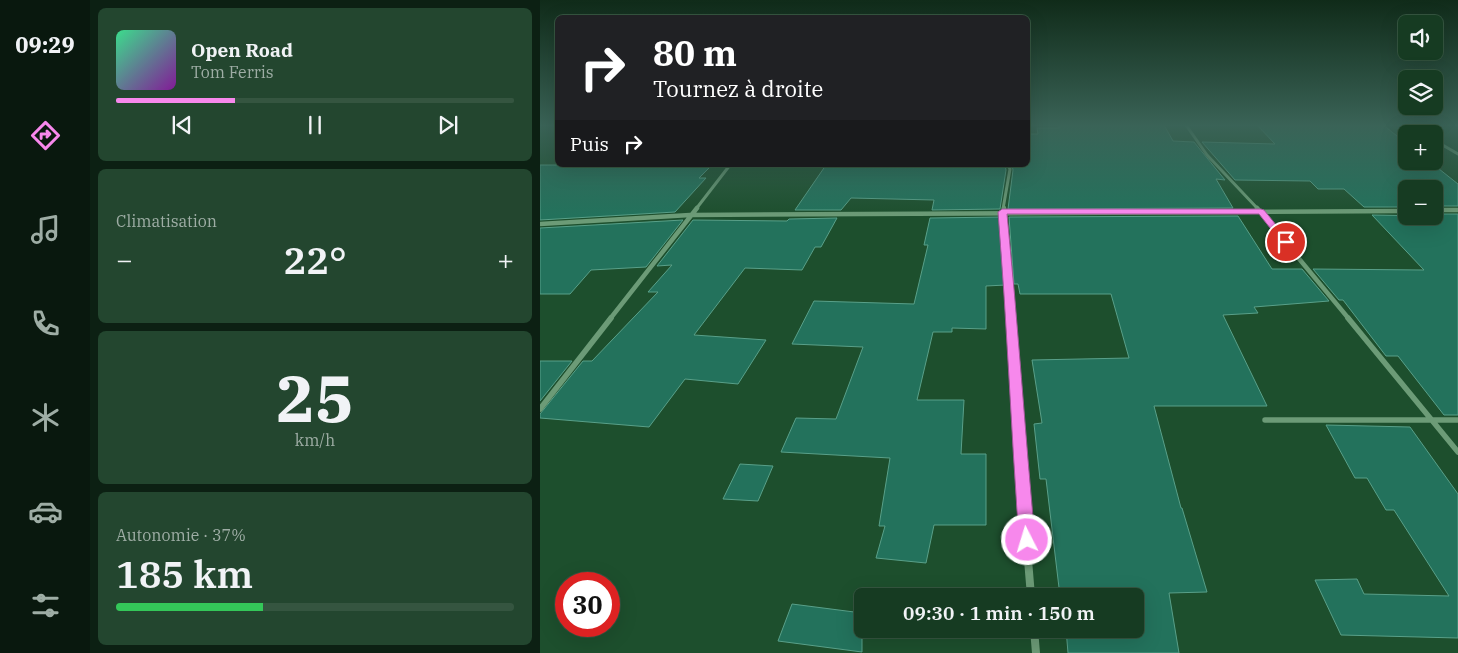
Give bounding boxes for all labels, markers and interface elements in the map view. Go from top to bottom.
map controls [1398,15,1443,225]
button: sound [1398,15,1443,60]
text: 09:29 [15,30,75,59]
text: 80 m [653,30,737,76]
icon: right [570,35,635,100]
text: Open Road [191,38,293,62]
text: Tom Ferris [191,62,274,82]
button: layers [1398,70,1443,115]
text: Tournez à droite [653,74,823,103]
icon: previous [168,111,196,139]
icon: pause [301,111,329,139]
icon: next [434,111,462,139]
icon: directions [28,118,63,153]
button: + [1398,125,1443,170]
icon: right [619,130,647,158]
text: Puis [570,132,609,156]
button: − [1398,180,1443,225]
text: Climatisation [116,211,217,231]
icon: music [28,212,63,247]
pin [1265,221,1307,263]
icon: arrive [1272,228,1300,256]
text: 22° [283,235,347,284]
text: − [116,241,133,278]
text: + [497,241,514,278]
icon: phone [28,306,63,341]
text: 25 [276,355,354,440]
icon: climate [28,400,63,435]
text: km/h [295,430,335,450]
icon: car [28,494,63,529]
position arrow [1000,513,1052,565]
text: Autonomie · 37% [116,525,246,545]
text: 185 km [116,549,253,598]
speed limit sign: 30 [555,572,620,637]
icon: filters [28,588,63,623]
text: 09:30 · 1 min · 150 m [903,601,1095,625]

